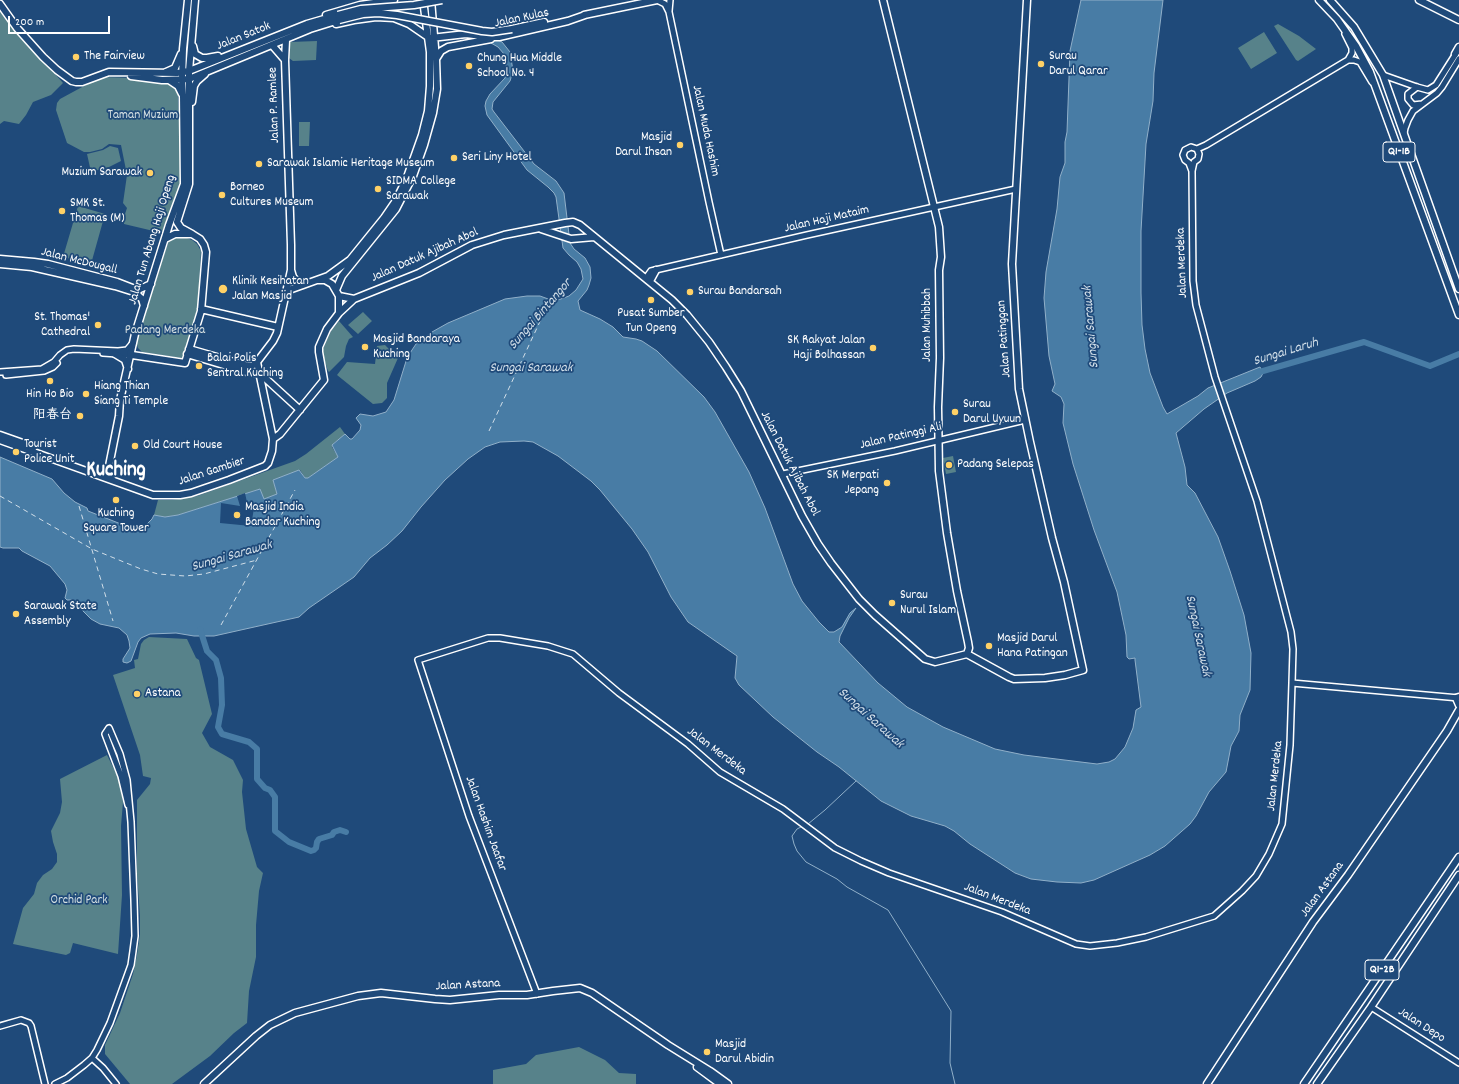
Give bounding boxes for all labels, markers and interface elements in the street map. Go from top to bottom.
street label: Jalan Kulas [493,6,551,32]
scale bar [10,8,112,34]
text: 200 m [15,14,44,31]
street label: Jalan Satok [215,19,273,55]
place label: The Fairview [84,49,145,65]
place label: Surau Darul Qarar [1049,49,1108,80]
place label: Chung Hua Middle School No. 4 [477,51,562,82]
marker: The Fairview [71,52,81,62]
marker: Surau Darul Qarar [1036,59,1046,69]
marker: Chung Hua Middle School No. 4 [464,61,474,71]
street label: Jalan P. Ramlee [266,67,284,143]
street label: Jalan Muda Hashim [688,84,722,178]
park label: Taman Muzium [108,108,178,124]
place label: Masjid Darul Ihsan [615,130,672,161]
marker: Masjid Darul Ihsan [675,140,685,150]
road number: Q1-1B [1383,142,1415,162]
place label: Seri Liny Hotel [462,150,532,166]
marker: Seri Liny Hotel [449,153,459,163]
place label: Sarawak Islamic Heritage Museum [267,156,435,172]
marker: Sarawak Islamic Heritage Museum [254,159,264,169]
place label: Muzium Sarawak [61,165,142,181]
marker: Muzium Sarawak [145,168,155,178]
street label: Jalan Tun Abang Haji Openg [126,173,180,307]
place label: SIDMA College Sarawak [386,174,456,205]
place label: Borneo Cultures Museum [230,180,313,211]
marker: SIDMA College Sarawak [373,184,383,194]
marker: Borneo Cultures Museum [217,190,227,200]
place label: SMK St. Thomas (M) [70,196,125,227]
street label: Jalan Haji Mataim [783,203,871,237]
marker: SMK St. Thomas (M) [57,206,67,216]
street label: Jalan Datuk Ajibah Abol [369,225,481,287]
street label: Jalan Merdeka [1174,228,1192,298]
street label: Jalan McDougall [39,245,119,279]
place label: Klinik Kesihatan Jalan Masjid [232,274,309,305]
water label: Sungai Bintangor [506,276,576,354]
marker: Klinik Kesihatan Jalan Masjid [217,283,229,295]
place label: Surau Bandarsah [698,284,782,300]
water label: Sungai Sarawak [1080,285,1104,369]
marker: Surau Bandarsah [685,287,695,297]
street label: Jalan Muhibbah [920,288,936,362]
marker: Pusat Sumber Tun Openg [646,295,656,305]
street label: Jalan Patinggan [995,300,1015,378]
place label: Pusat Sumber Tun Openg [617,306,685,337]
place label: St. Thomas' Cathedral [34,310,90,341]
marker: St. Thomas' Cathedral [93,320,103,330]
park label: Padang Merdeka [125,323,205,339]
place label: Masjid Bandaraya Kuching [373,332,460,363]
place label: SK Rakyat Jalan Haji Bolhassan [787,333,865,364]
water label: Sungai Laruh [1251,335,1321,371]
marker: Masjid Bandaraya Kuching [360,342,370,352]
marker: SK Rakyat Jalan Haji Bolhassan [868,343,878,353]
place label: Balai Polis Sentral Kuching [207,351,283,382]
marker: Balai Polis Sentral Kuching [194,361,204,371]
water label: Sungai Sarawak [490,361,572,377]
marker: Hin Ho Bio [45,376,55,386]
place label: Hiang Thian Siang Ti Temple [94,379,168,410]
place label: Hin Ho Bio [26,387,74,403]
marker: Hiang Thian Siang Ti Temple [81,389,91,399]
place label: Surau Darul Uyuun [963,397,1021,428]
marker: Surau Darul Uyuun [950,407,960,417]
place label: 阳春台 [33,408,72,424]
street label: Jalan Datuk Ajibah Abol [756,409,822,519]
marker: 阳春台 [75,411,85,421]
street label: Jalan Patinggi Ali [859,420,943,454]
place label: Tourist Police Unit [24,437,75,468]
place label: Old Court House [143,438,222,454]
marker: Old Court House [130,441,140,451]
marker: Tourist Police Unit [11,447,21,457]
street label: Jalan Gambier [177,454,247,490]
place label: Padang Selepas [957,457,1034,473]
district label: Kuching [86,459,146,485]
marker: Padang Selepas [944,460,954,470]
place label: SK Merpati Jepang [827,468,879,499]
marker: SK Merpati Jepang [882,478,892,488]
marker: Kuching Square Tower [111,495,121,505]
place label: Masjid India Bandar Kuching [245,500,320,531]
place label: Kuching Square Tower [83,506,149,537]
marker: Masjid India Bandar Kuching [232,510,242,520]
water label: Sungai Sarawak [190,537,274,577]
place label: Surau Nurul Islam [900,588,956,619]
water label: Sungai Sarawak [1180,594,1214,678]
marker: Surau Nurul Islam [887,598,897,608]
place label: Sarawak State Assembly [24,599,97,630]
marker: Sarawak State Assembly [11,609,21,619]
place label: Masjid Darul Hana Patingan [997,631,1068,662]
marker: Masjid Darul Hana Patingan [984,641,994,651]
water label: Sungai Sarawak [834,685,906,753]
place label: Astana [145,686,181,702]
marker: Astana [132,689,142,699]
street label: Jalan Merdeka [683,725,749,779]
street label: Jalan Merdeka [1265,740,1287,812]
street label: Jalan Hashim Jaafar [461,774,509,874]
street label: Jalan Astana [1298,859,1348,921]
street label: Jalan Merdeka [961,880,1033,920]
park label: Orchid Park [50,893,108,909]
road number: Q1-2B [1365,960,1399,980]
street label: Jalan Astana [435,977,501,995]
street label: Jalan Depo [1394,1005,1448,1047]
place label: Masjid Darul Abidin [715,1037,774,1068]
marker: Masjid Darul Abidin [702,1047,712,1057]

